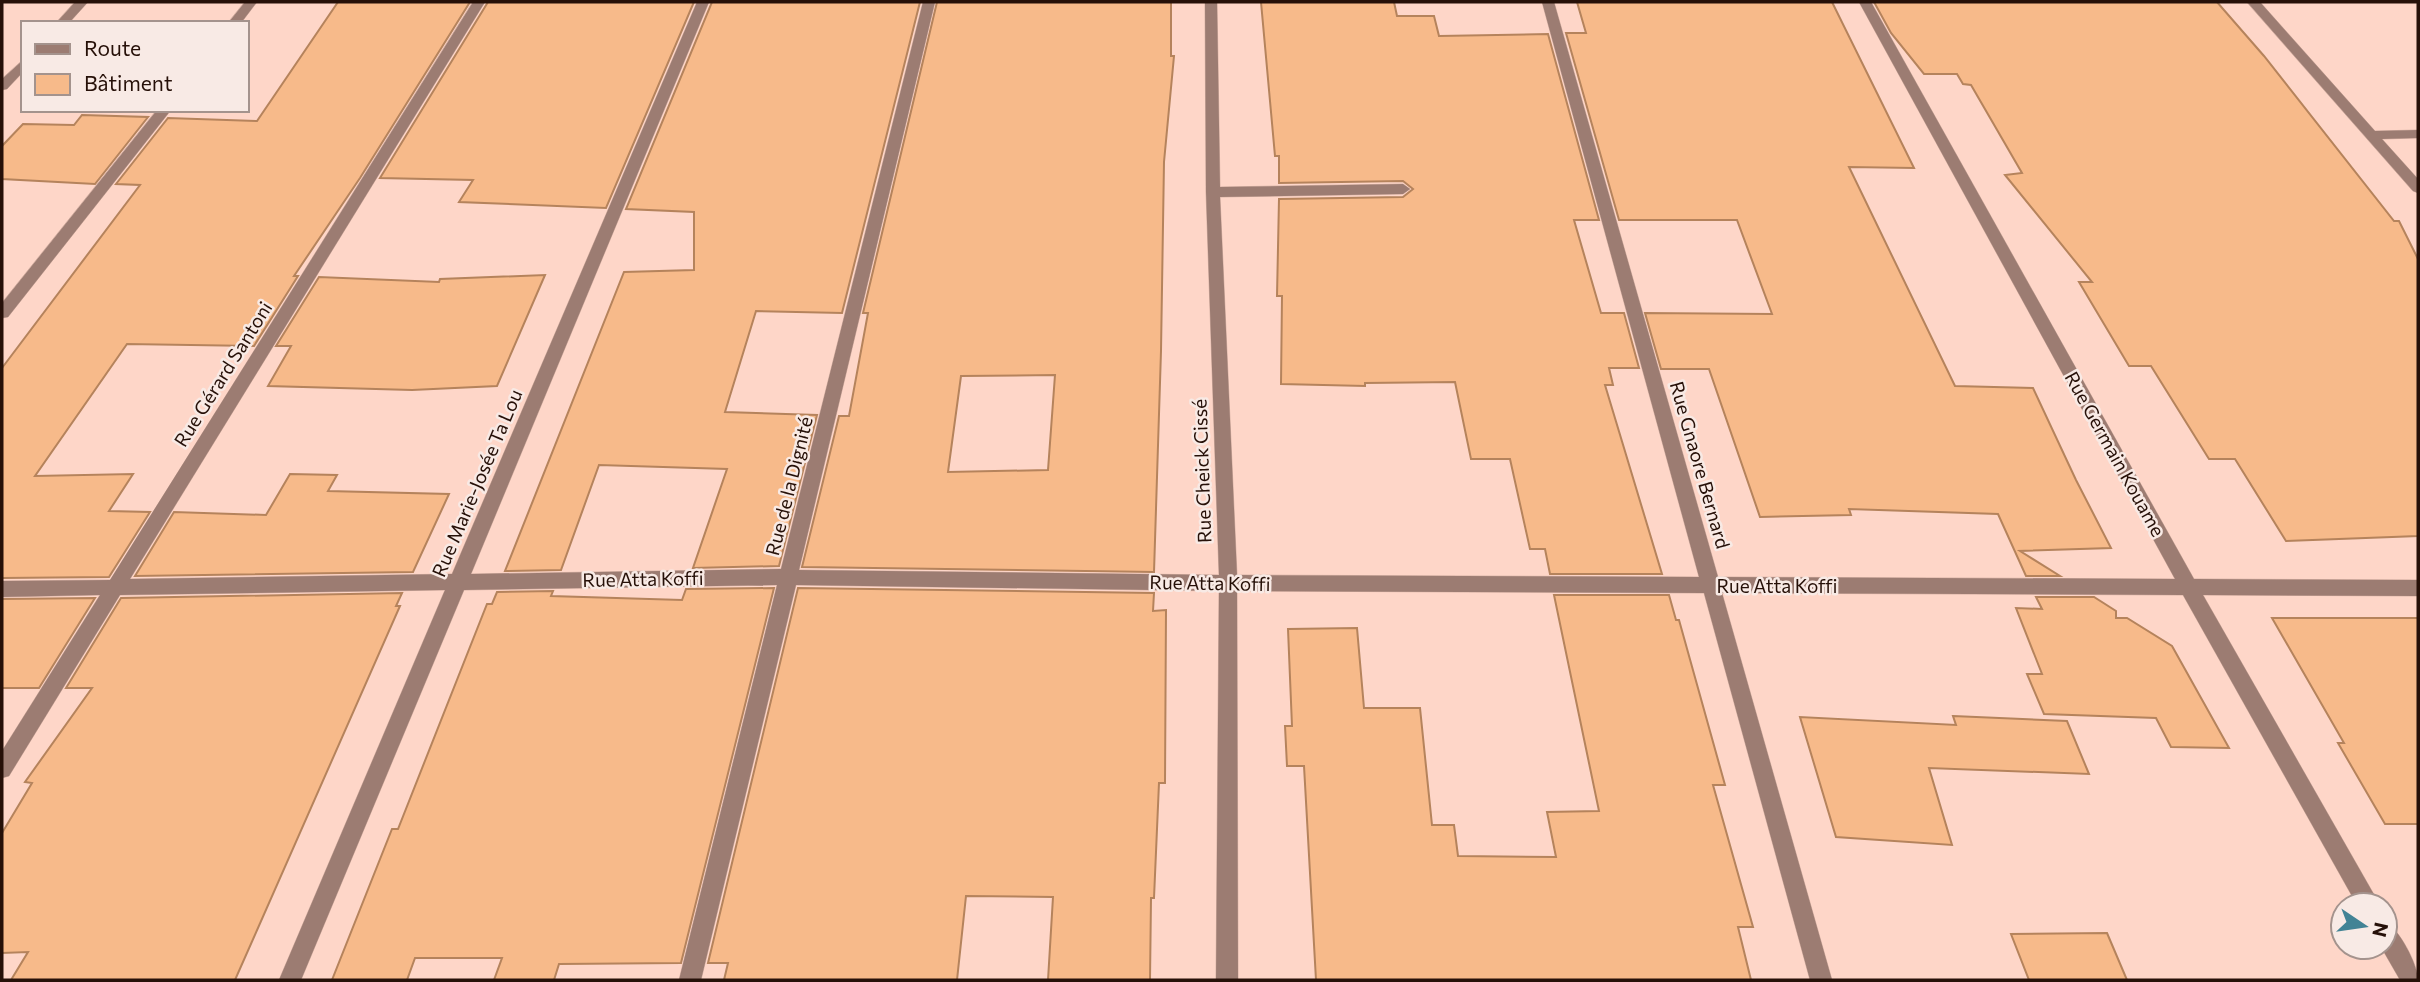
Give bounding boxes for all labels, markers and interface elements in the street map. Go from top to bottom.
legend [21,21,248,112]
text: Route [84,35,141,60]
text: Bâtiment [84,70,173,95]
street label: Rue Gérard Santoni [169,297,277,451]
street label: Rue Germain Kouame [2061,367,2170,540]
street label: Rue Gnaore Bernard [1666,379,1735,551]
street label: Rue Marie-Josée Ta Lou [427,386,526,580]
street label: Rue Cheick Cissé [1187,399,1216,543]
street label: Rue de la Dignité [760,414,817,558]
street label: Rue Atta Koffi [582,566,704,591]
street label: Rue Atta Koffi [1149,570,1271,595]
street label: Rue Atta Koffi [1716,574,1838,597]
north arrow [2329,891,2399,961]
text: N [2368,920,2394,939]

